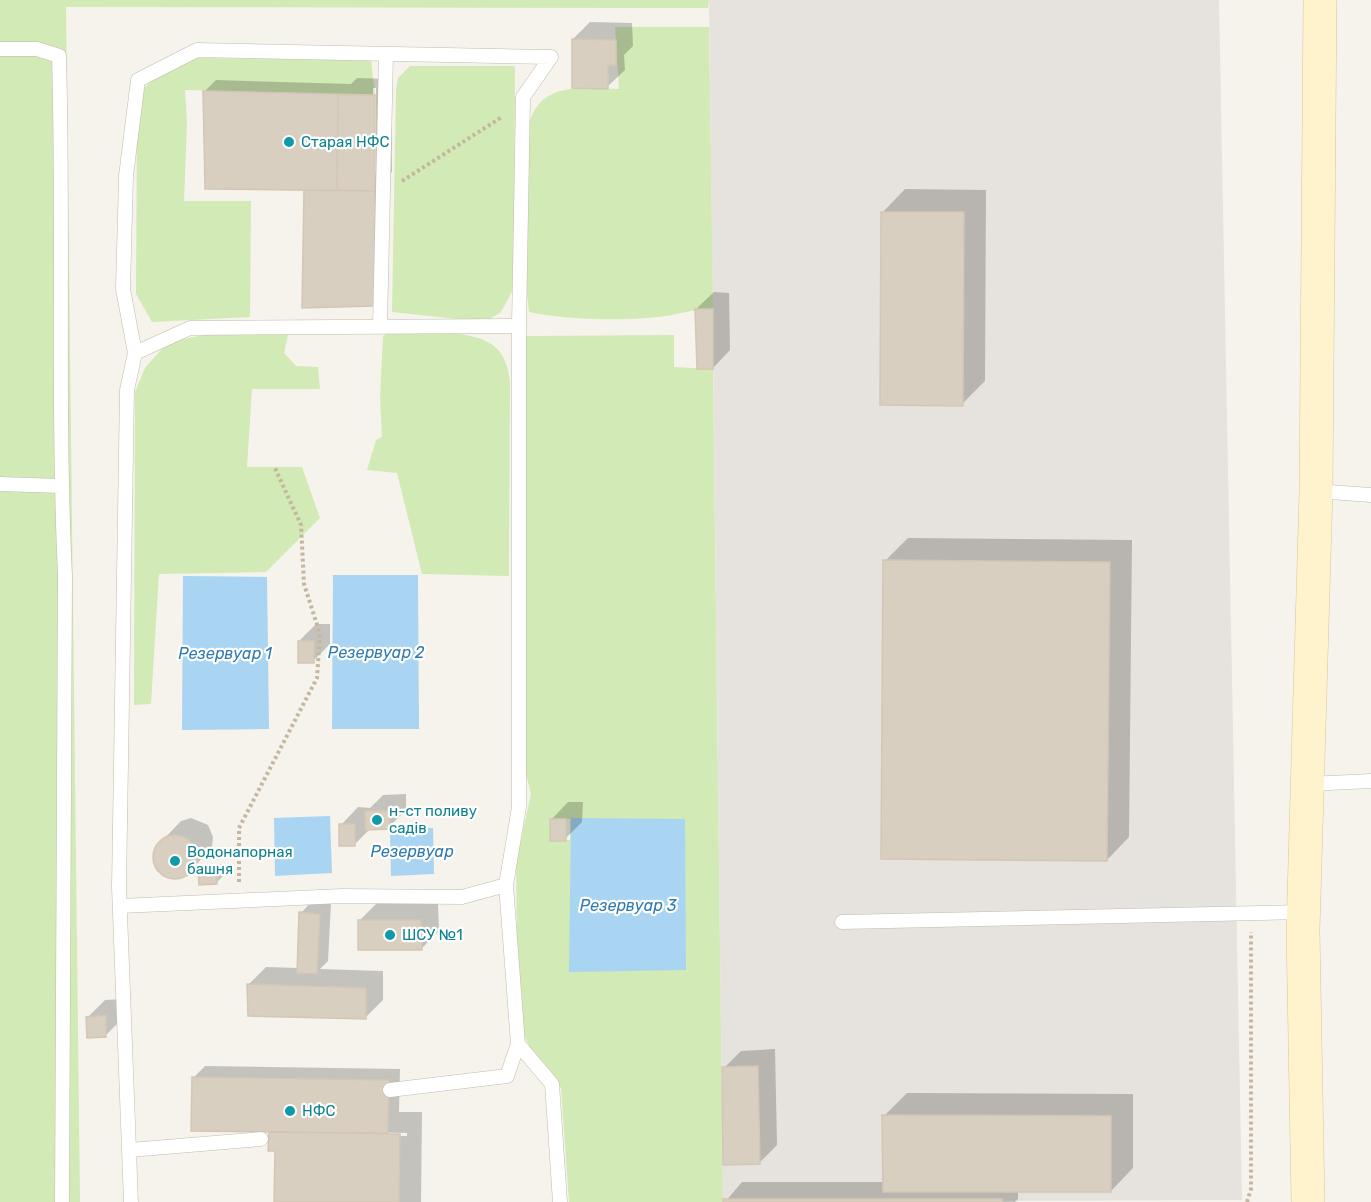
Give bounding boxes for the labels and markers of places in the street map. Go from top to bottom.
place label: Старая НФС [301,133,390,151]
marker: Старая НФС [282,135,296,149]
place label: н-ст поливу садів [389,802,477,837]
marker: н-ст поливу садів [370,813,384,827]
place label: Водонапорная башня [187,843,293,878]
marker: Водонапорная башня [168,854,182,868]
place label: ШСУ №1 [402,926,463,944]
marker: ШСУ №1 [383,928,397,942]
place label: НФС [302,1102,336,1120]
marker: НФС [283,1104,297,1118]

